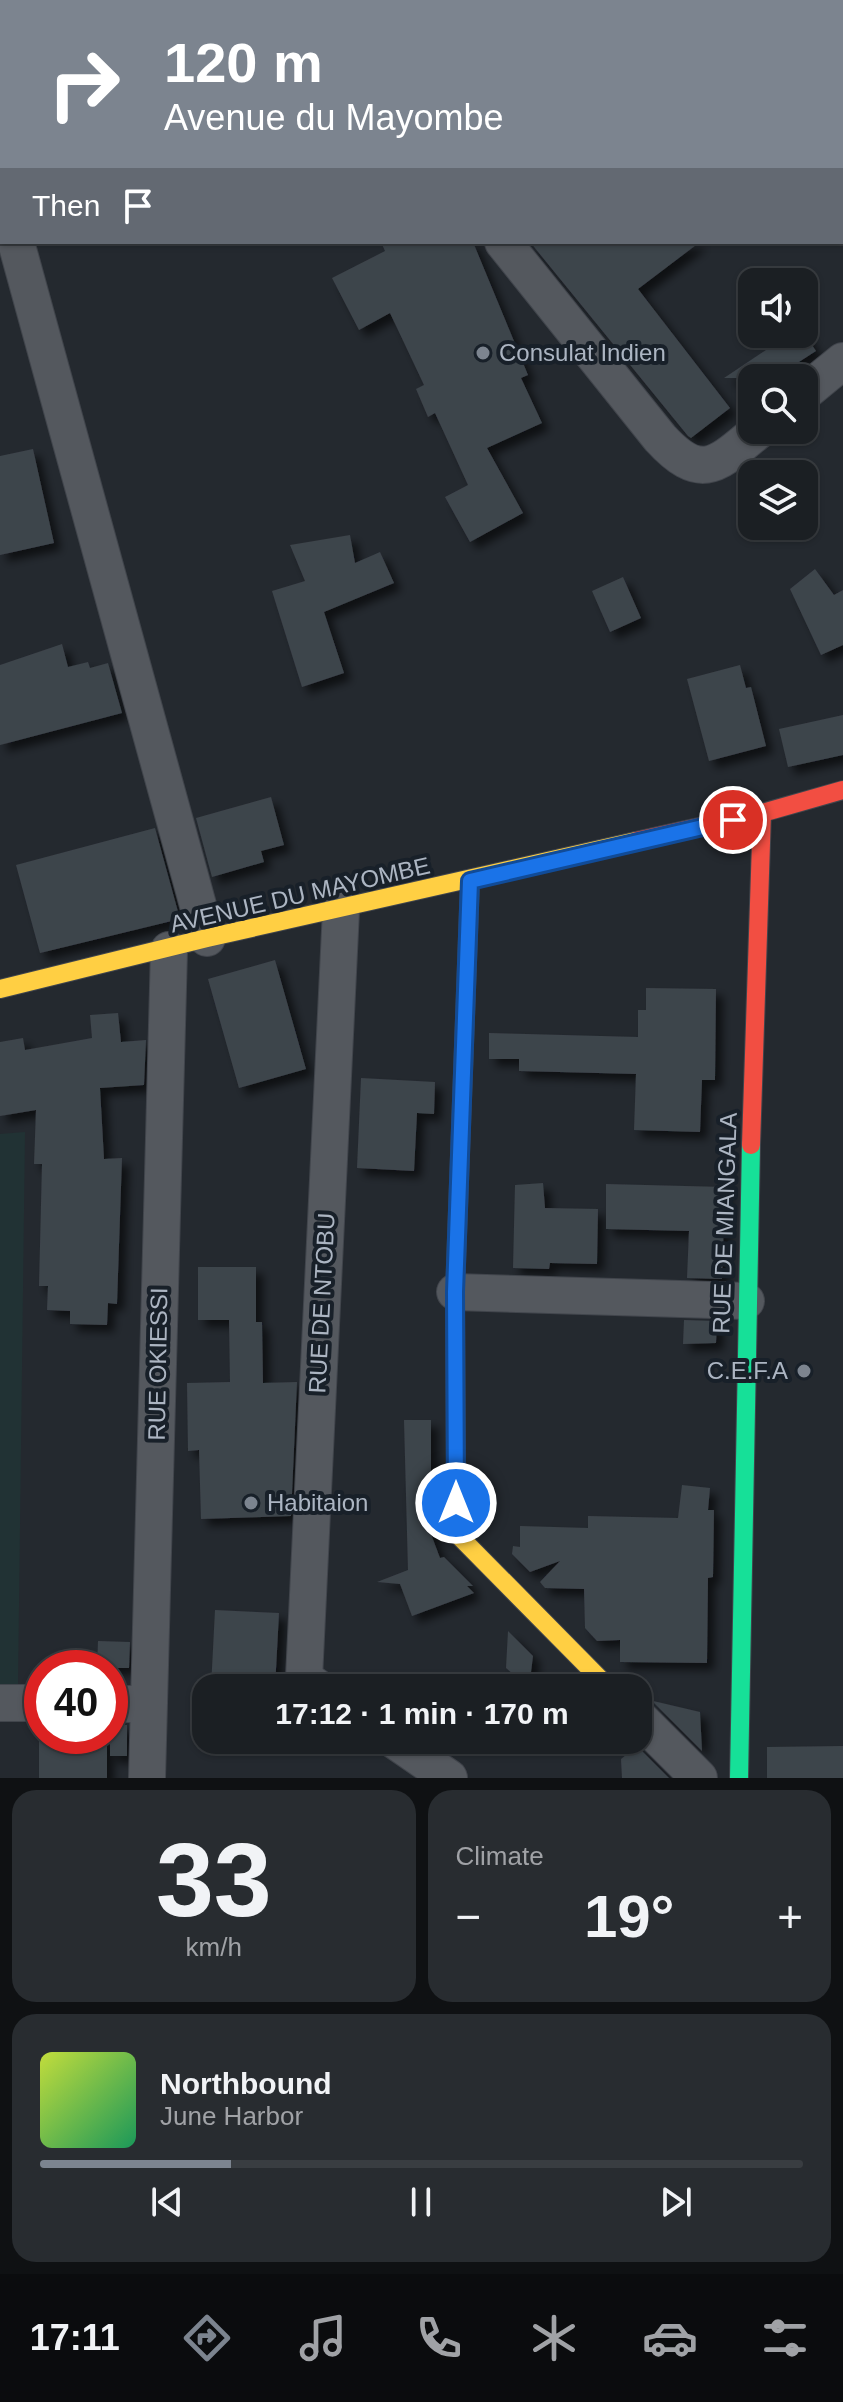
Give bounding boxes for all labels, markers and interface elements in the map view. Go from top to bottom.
text: 120 m [164,31,323,94]
icon: right [32,32,136,136]
text: Avenue du Mayombe [164,97,504,138]
icon: arrive [116,184,160,228]
text: Then [32,189,100,222]
map controls [738,268,818,540]
button: sound [738,268,818,348]
place label: Consulat Indien [499,339,666,366]
marker: Consulat Indien [474,344,492,362]
button: search [738,364,818,444]
button: layers [738,460,818,540]
pin [699,786,767,854]
icon: arrive [711,798,755,842]
street label: AVENUE DU MAYOMBE [167,851,432,938]
street label: RUE DE MIANGALA [707,1112,742,1334]
street label: RUE DE NTOBU [303,1212,340,1394]
street label: RUE OKIESSI [143,1287,172,1441]
place label: C.E.F.A [707,1357,788,1384]
marker: C.E.F.A [795,1362,813,1380]
position arrow [414,1461,498,1545]
place label: Habitaion [267,1489,368,1516]
marker: Habitaion [242,1494,260,1512]
speed limit sign: 40 [24,1650,128,1754]
text: 17:12 · 1 min · 170 m [275,1697,569,1730]
text: 33 [156,1822,272,1938]
text: Climate [456,1841,544,1871]
text: 19° [584,1883,675,1950]
text: − [456,1892,481,1941]
text: + [777,1892,803,1941]
text: km/h [186,1932,242,1962]
text: Northbound [160,2067,332,2100]
text: June Harbor [160,2101,303,2131]
icon: previous [145,2180,189,2224]
icon: pause [399,2180,443,2224]
icon: next [654,2180,698,2224]
icon: directions [179,2310,235,2366]
icon: music [295,2310,351,2366]
icon: phone [411,2310,467,2366]
icon: climate [526,2310,582,2366]
icon: car [642,2310,698,2366]
icon: filters [757,2310,813,2366]
text: 17:11 [30,2317,120,2358]

